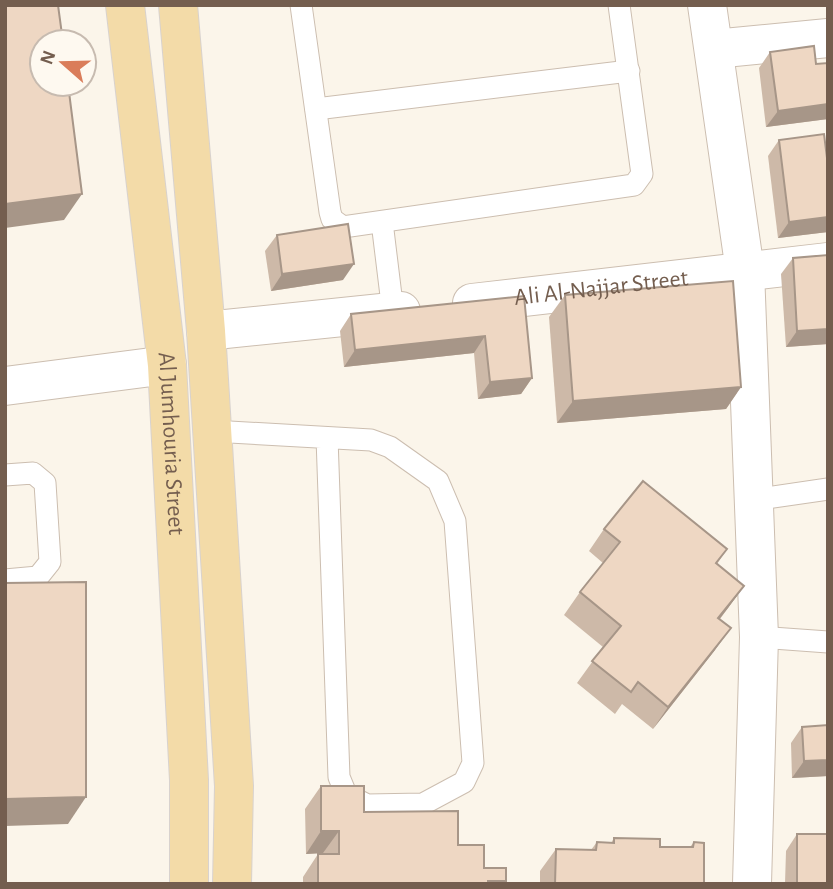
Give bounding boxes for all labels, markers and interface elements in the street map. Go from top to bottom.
north arrow [28,28,98,98]
text: N [37,48,60,67]
street label: Ali Al-Najjar Street [513,266,690,310]
street label: Al Jumhouria Street [154,350,188,536]

